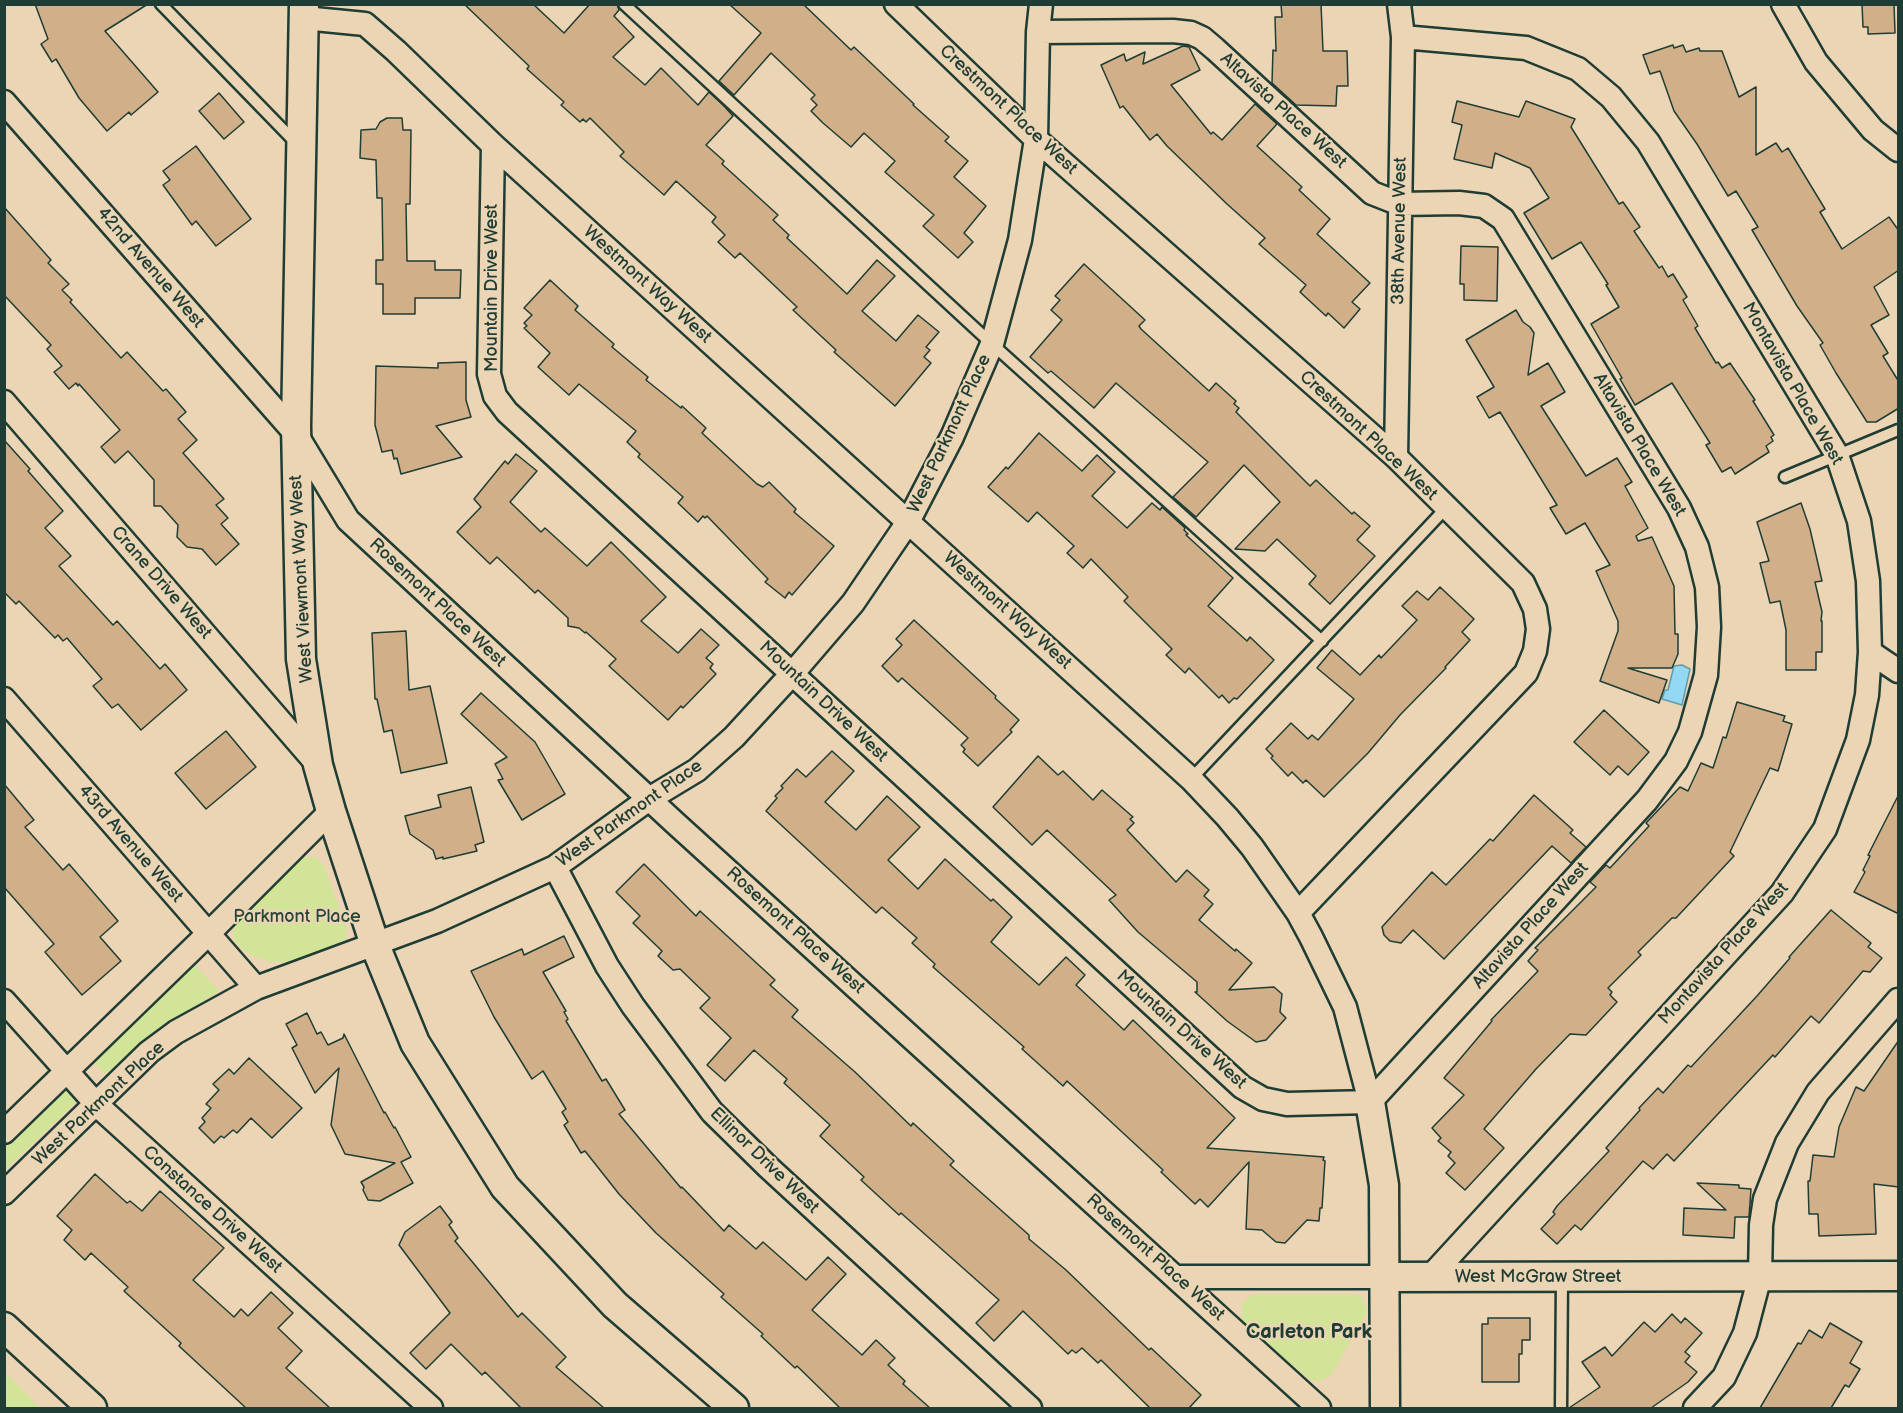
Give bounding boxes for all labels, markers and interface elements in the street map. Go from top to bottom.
street label: Crestmont Place West [935,40,1081,180]
street label: Altavista Place West [1215,48,1351,174]
street label: 38th Avenue West [1388,157,1412,305]
street label: 42nd Avenue West [92,203,208,333]
street label: Mountain Drive West [481,204,503,372]
street label: Westmont Way West [578,222,716,348]
street label: Montavista Place West [1737,299,1847,469]
street label: West Parkmont Place [904,351,996,517]
street label: Crestmont Place West [1295,366,1441,506]
street label: Altavista Place West [1588,370,1690,520]
street label: West Viewmont Way West [286,474,318,684]
street label: Crane Drive West [106,522,216,644]
street label: Rosemont Place West [364,534,510,672]
street label: Westmont Way West [938,548,1076,674]
street label: Mountain Drive West [754,637,892,767]
street label: West Parkmont Place [553,756,707,872]
street label: 43rd Avenue West [73,781,187,907]
street label: Altavista Place West [1468,858,1594,994]
street label: Rosemont Place West [721,863,869,999]
street label: Montavista Place West [1654,878,1794,1030]
park label: Parkmont Place [233,906,361,928]
street label: Mountain Drive West [1111,966,1251,1094]
street label: West Parkmont Place [28,1037,170,1171]
street label: Ellinor Drive West [705,1103,823,1219]
street label: Constance Drive West [138,1142,286,1278]
street label: Rosemont Place West [1081,1190,1229,1326]
street label: West McGraw Street [1455,1266,1621,1288]
district label: Carleton Park [1246,1321,1372,1345]

